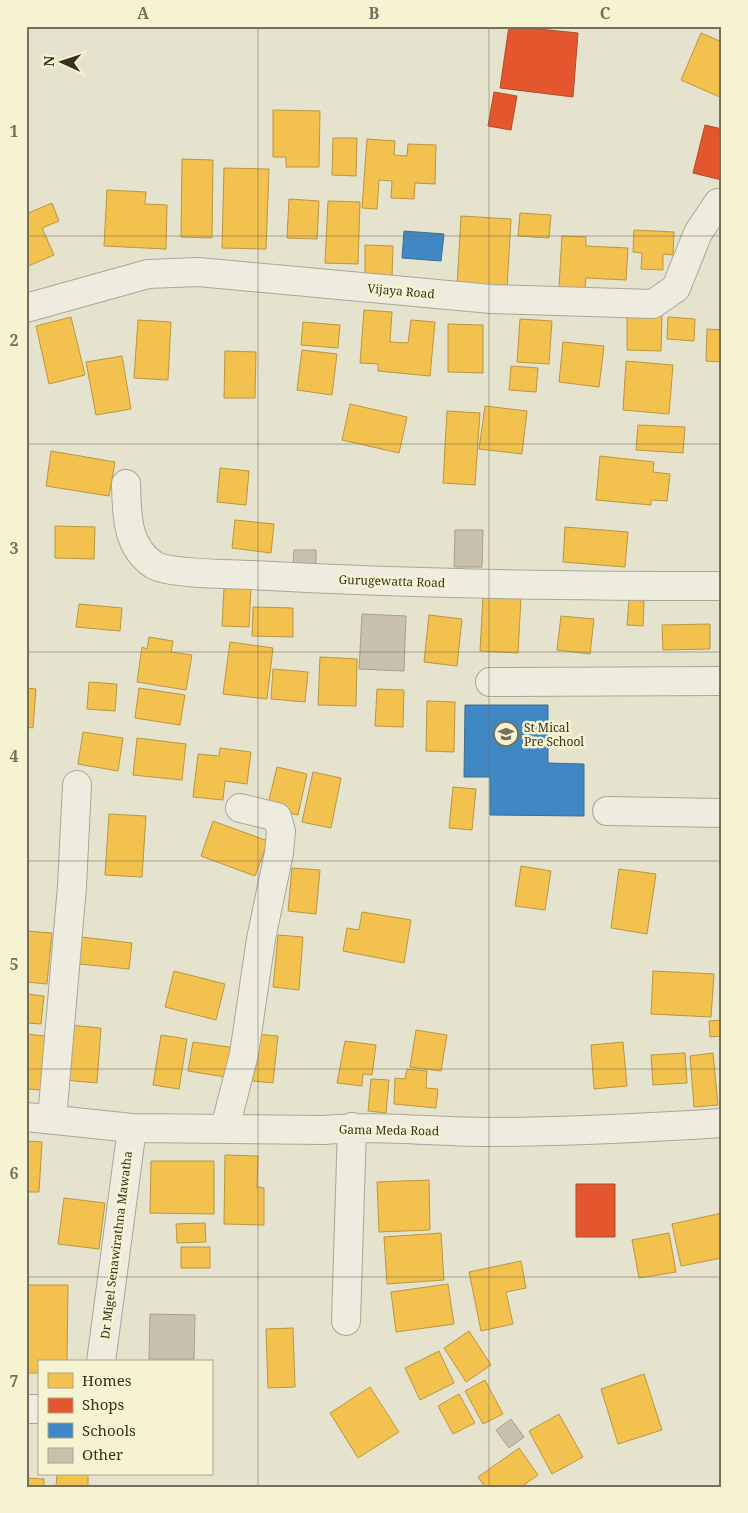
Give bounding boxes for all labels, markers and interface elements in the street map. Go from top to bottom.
text: A [137,2,150,24]
text: B [369,2,380,24]
text: C [600,2,611,24]
north arrow [38,38,88,88]
text: N [39,55,58,67]
text: 1 [9,120,19,142]
street label: Vijaya Road [367,280,436,302]
text: 2 [9,329,19,351]
text: 3 [9,537,19,559]
street label: Gurugewatta Road [338,571,446,591]
place label: St Mical Pre School [524,719,584,750]
school or university icon: St Mical Pre School [493,721,519,747]
text: 4 [9,745,19,767]
text: 5 [9,953,19,975]
street label: Gama Meda Road [339,1121,440,1139]
street label: Dr Migel Senawirathna Mawatha [96,1150,136,1340]
text: 6 [9,1162,19,1184]
legend [38,1360,212,1476]
text: 7 [9,1370,19,1392]
text: Homes [82,1370,132,1390]
text: Shops [82,1394,125,1414]
text: Schools [82,1420,136,1440]
text: Other [82,1444,123,1464]

